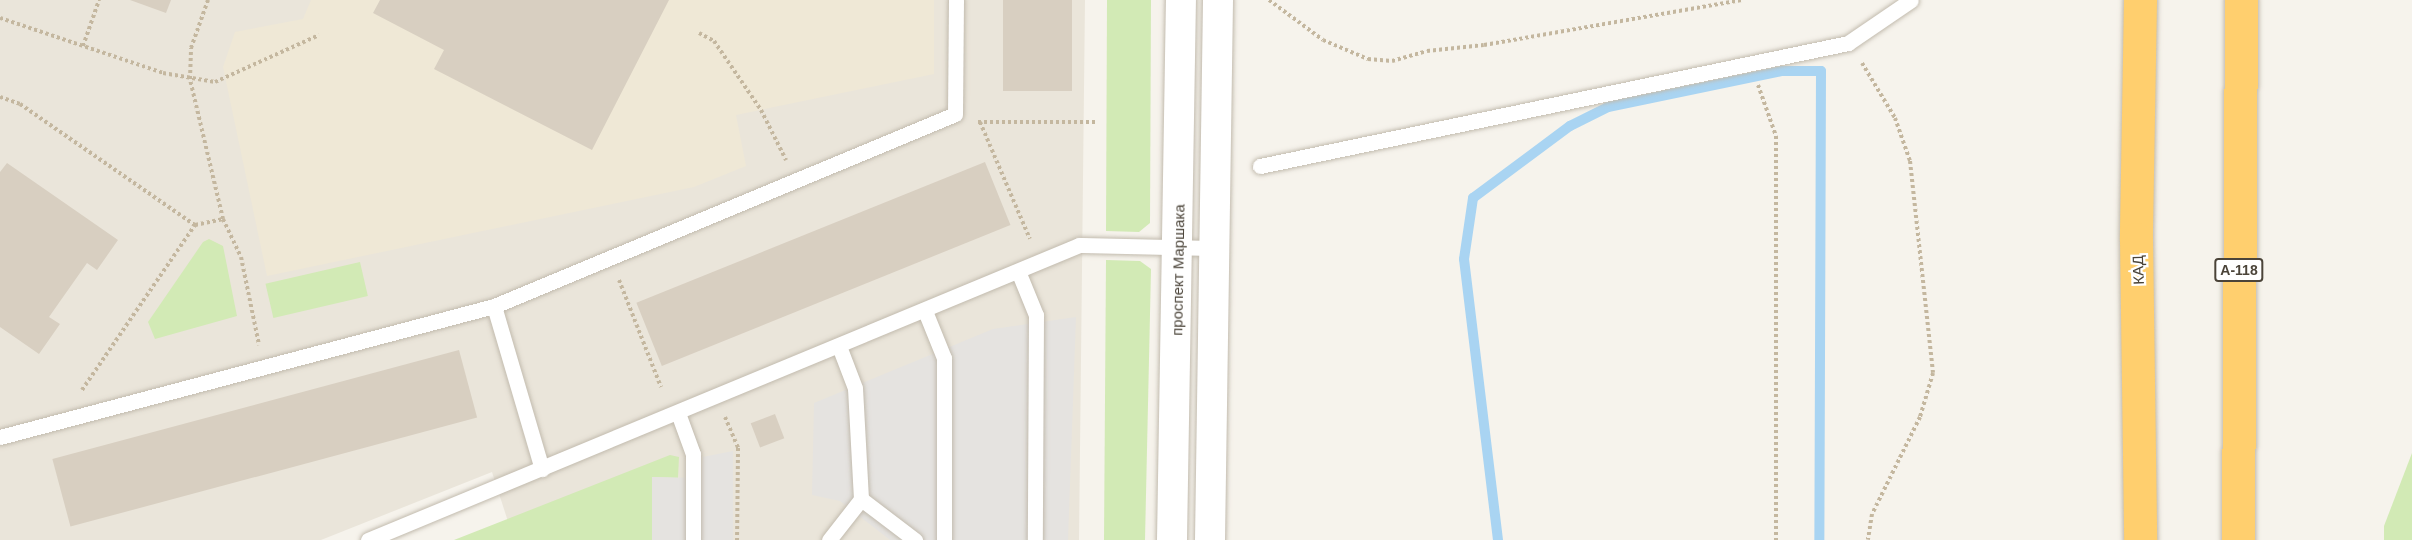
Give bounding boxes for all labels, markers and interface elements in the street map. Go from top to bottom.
street label: проспект Маршака [1168,204,1188,336]
street label: КАД [2128,255,2148,285]
road number: А-118 [2214,259,2264,281]

